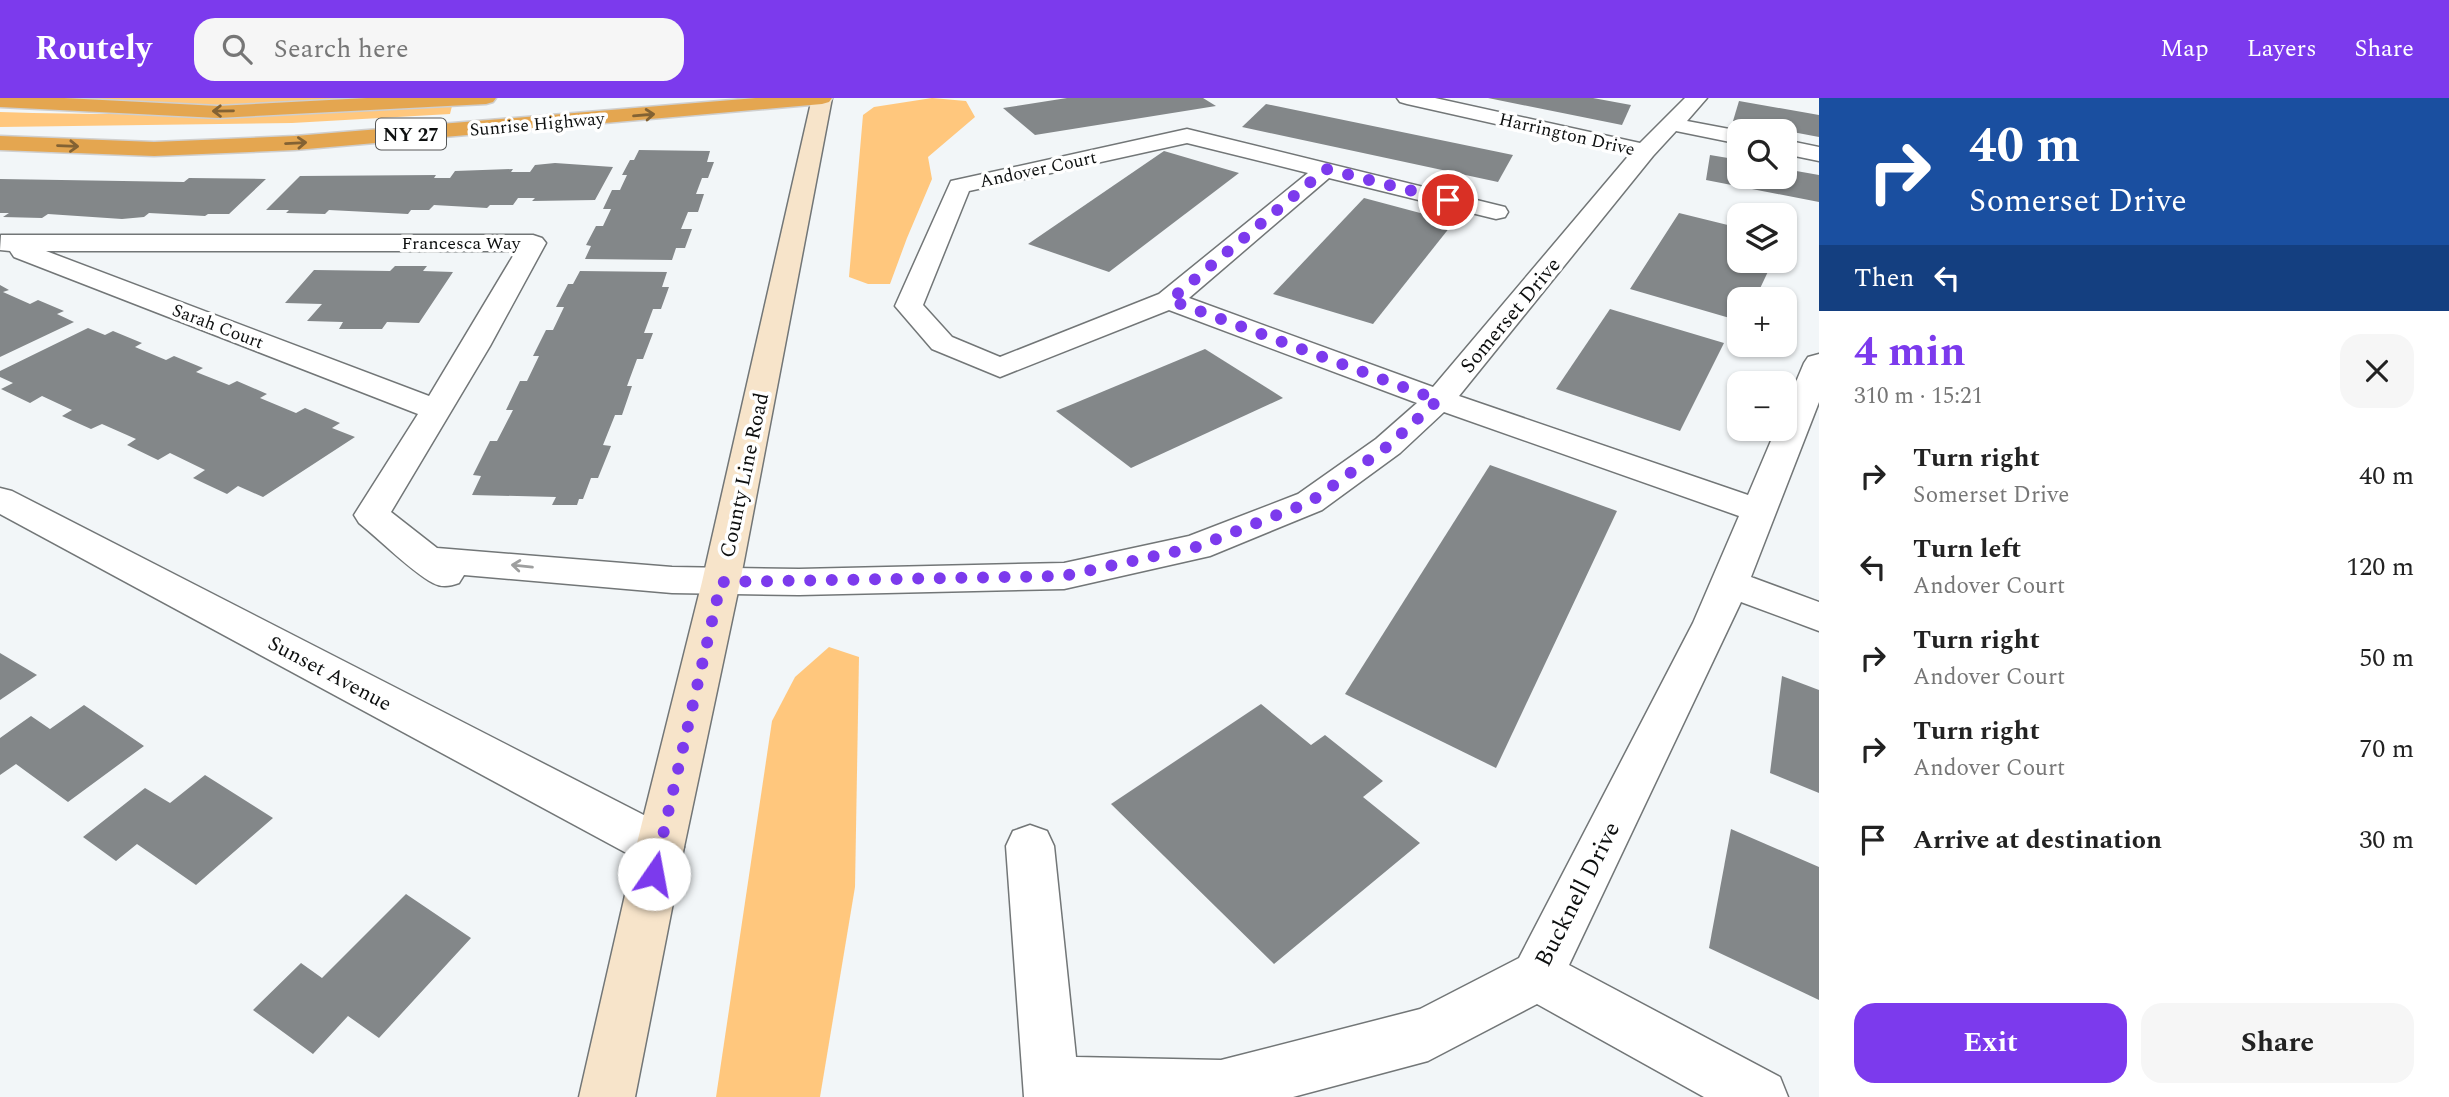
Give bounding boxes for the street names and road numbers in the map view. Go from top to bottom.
street label: Sunrise Highway [469,105,607,144]
street label: Harrington Drive [1496,106,1637,163]
road number: NY 27 [376,118,446,150]
street label: Andover Court [977,144,1099,195]
street label: Francesca Way [402,230,522,257]
street label: Somerset Drive [1453,251,1569,381]
street label: Sarah Court [168,297,268,356]
street label: County Line Road [712,390,778,561]
street label: Sunset Avenue [262,628,397,720]
street label: Bucknell Drive [1526,816,1630,973]

